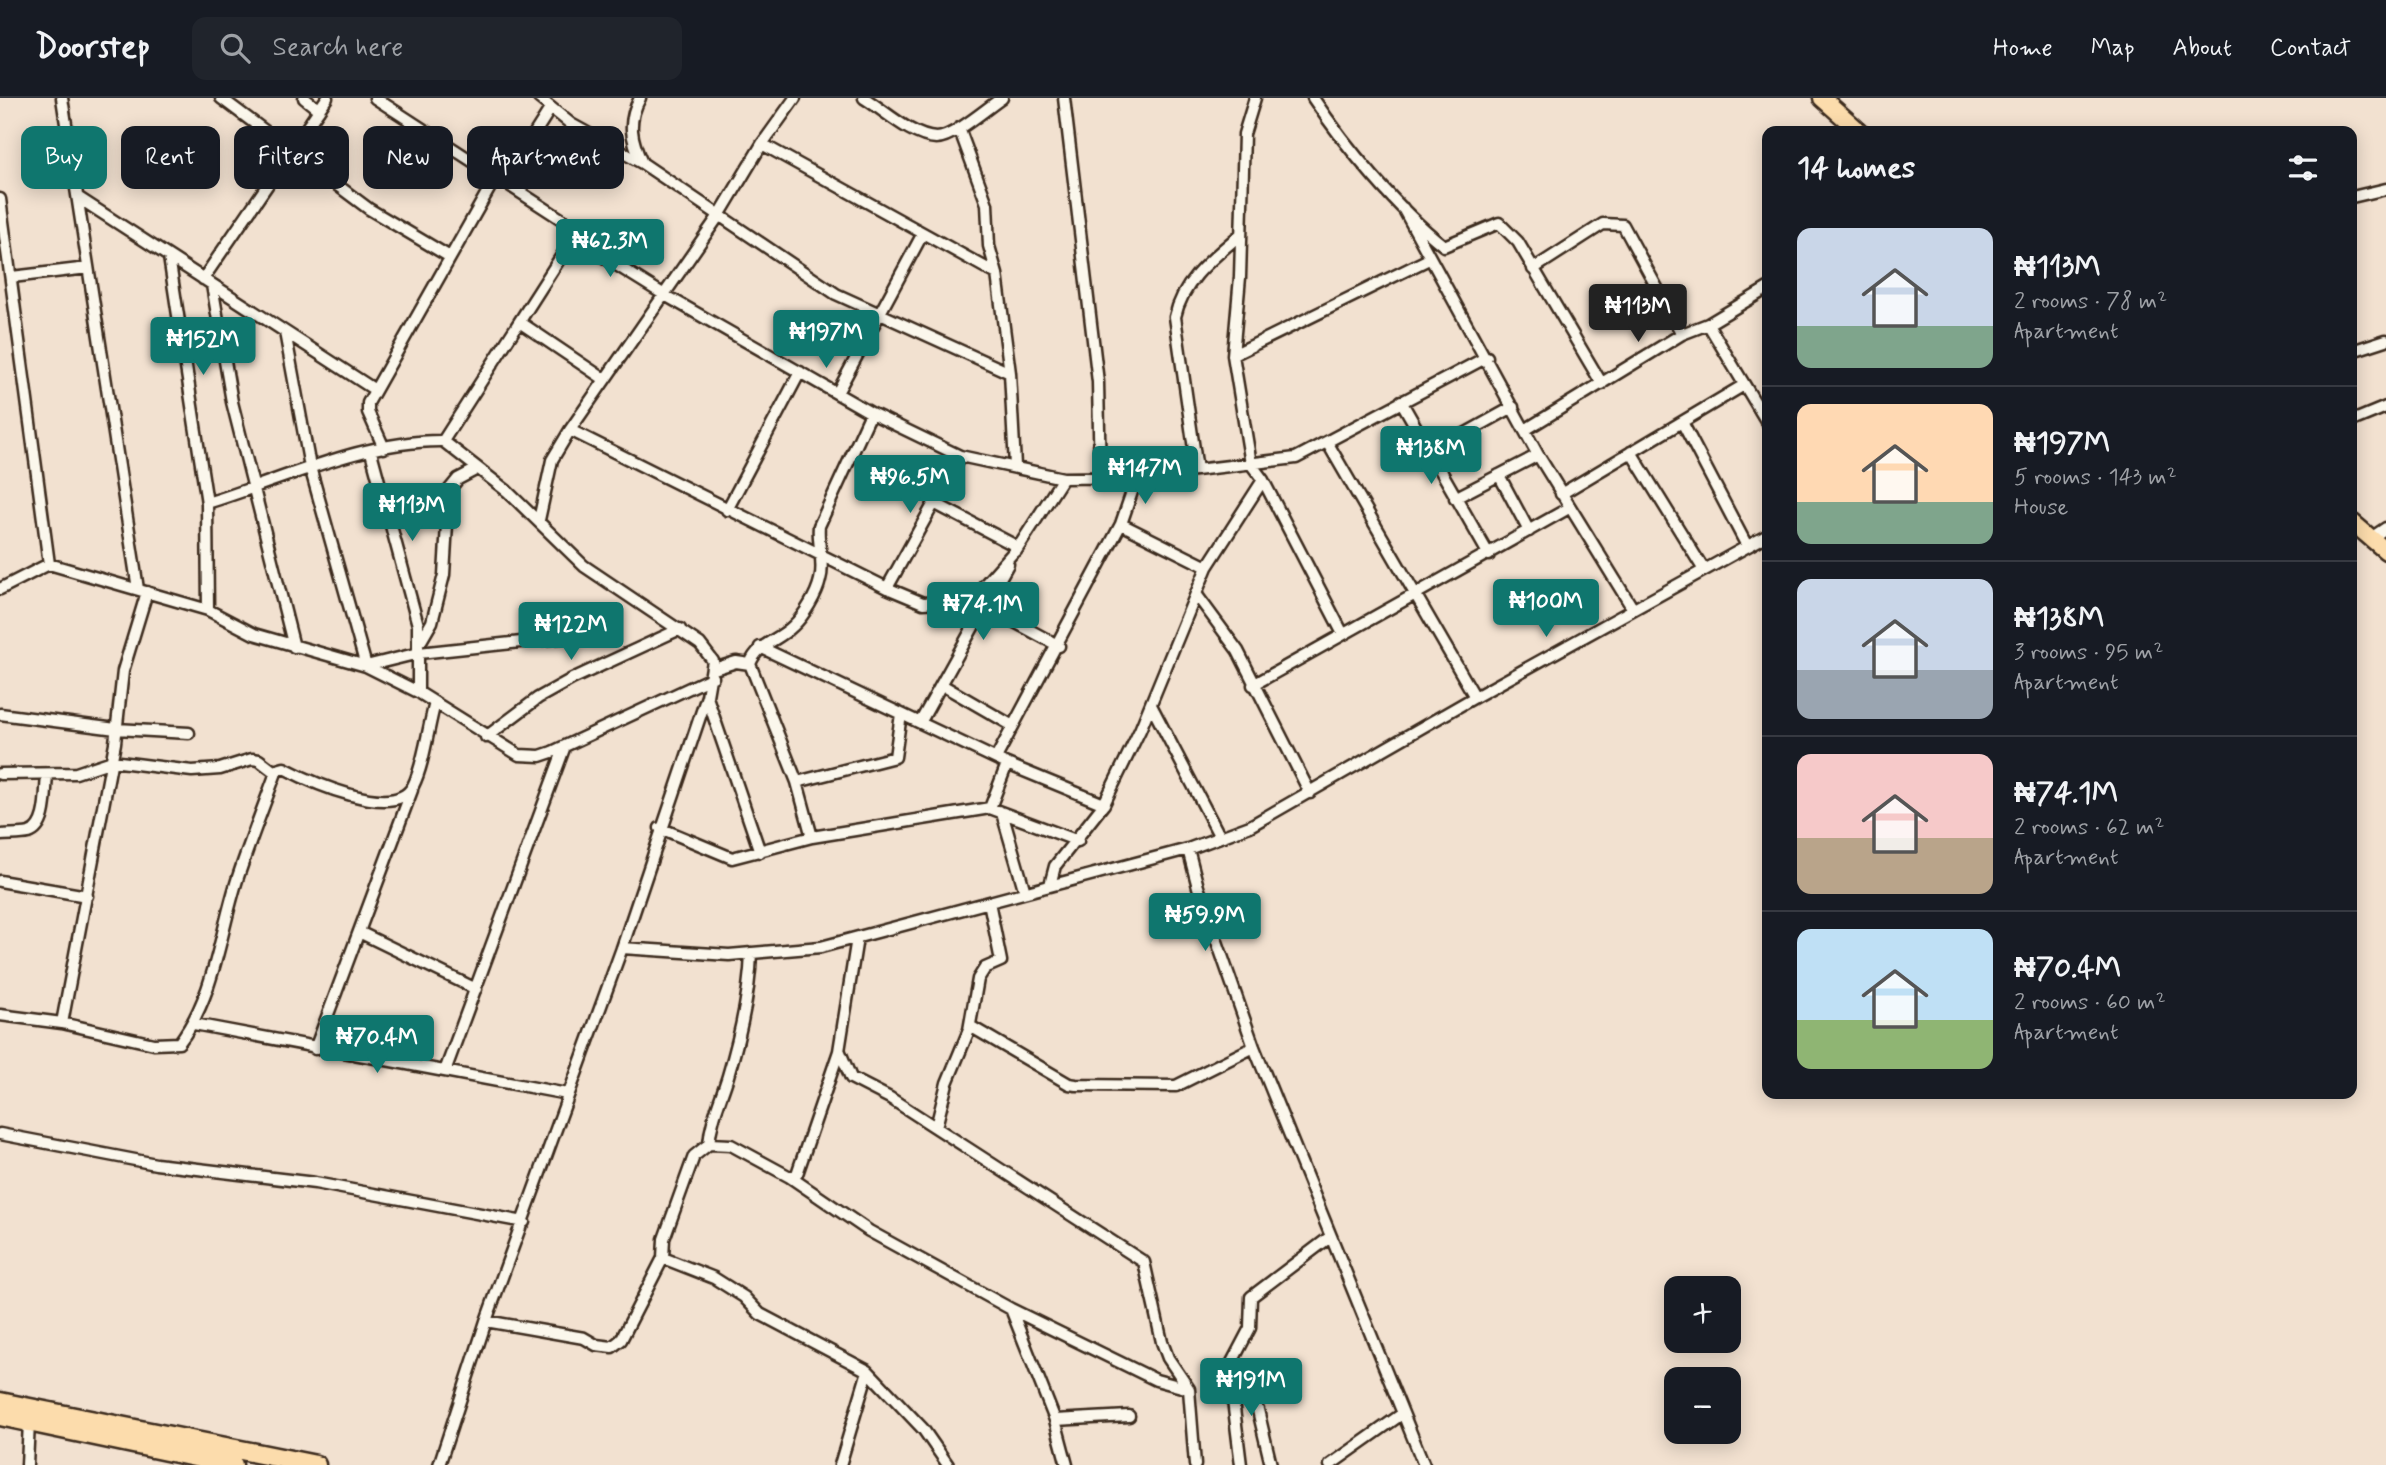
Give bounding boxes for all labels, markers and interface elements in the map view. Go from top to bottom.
search box [192,17,682,80]
text: Doorstep [35,26,150,70]
icon: search [216,29,254,67]
text: Search here [272,31,403,65]
text: Home [1993,33,2053,64]
text: Map [2091,33,2135,64]
text: About [2173,33,2232,64]
text: Contact [2270,33,2351,64]
chip: Buy [21,126,107,189]
chip: Rent [121,126,220,189]
chip: Filters [234,126,349,189]
chip: New [363,126,453,189]
chip: Apartment [467,126,624,189]
text: 14 homes [1797,149,1915,188]
icon: filters [2284,149,2322,187]
pin: ₦62.3M [553,220,667,279]
text: ₦62.3M [572,227,648,257]
text: ₦113M [2014,248,2101,287]
icon: home [1853,256,1937,340]
pin: ₦113M [1589,285,1687,344]
text: 2 rooms · 78 m² [2014,287,2167,317]
text: ₦113M [1605,292,1671,322]
pin: ₦197M [777,310,875,370]
pin: ₦152M [154,317,252,377]
text: Apartment [2014,317,2119,347]
text: ₦197M [789,318,863,348]
text: ₦152M [166,325,240,355]
text: ₦197M [2014,424,2110,463]
pin: ₦138M [1382,426,1480,486]
icon: home [1853,432,1937,516]
text: ₦138M [1396,434,1466,464]
pin: ₦147M [1096,446,1194,506]
text: ₦147M [1108,454,1182,484]
pin: ₦96.5M [853,456,967,515]
text: ₦96.5M [870,463,950,493]
text: 5 rooms · 143 m² [2014,463,2177,493]
pin: ₦113M [363,484,461,543]
text: ₦113M [379,491,445,521]
text: House [2014,493,2068,523]
pin: ₦100M [1497,580,1595,639]
pin: ₦74.1M [926,582,1040,642]
text: ₦100M [1509,587,1583,617]
text: ₦74.1M [943,590,1023,620]
text: ₦138M [2014,599,2104,638]
pin: ₦122M [522,602,620,662]
icon: home [1853,607,1937,691]
text: ₦122M [535,610,607,640]
text: 3 rooms · 95 m² [2014,638,2163,668]
text: Apartment [2014,668,2119,698]
text: ₦74.1M [2014,774,2118,813]
icon: home [1853,782,1937,866]
text: 2 rooms · 62 m² [2014,813,2165,843]
text: Apartment [2014,843,2119,873]
pin: ₦59.9M [1148,894,1262,953]
text: ₦59.9M [1165,901,1245,931]
text: ₦70.4M [2014,949,2121,988]
icon: home [1853,957,1937,1041]
text: 2 rooms · 60 m² [2014,988,2166,1018]
pin: ₦70.4M [320,1016,434,1075]
text: Apartment [2014,1018,2119,1048]
text: ₦70.4M [336,1023,418,1053]
map controls [1664,1276,1741,1444]
button: + [1664,1276,1741,1353]
pin: ₦191M [1202,1358,1300,1418]
text: ₦191M [1216,1366,1286,1396]
button: − [1664,1367,1741,1444]

